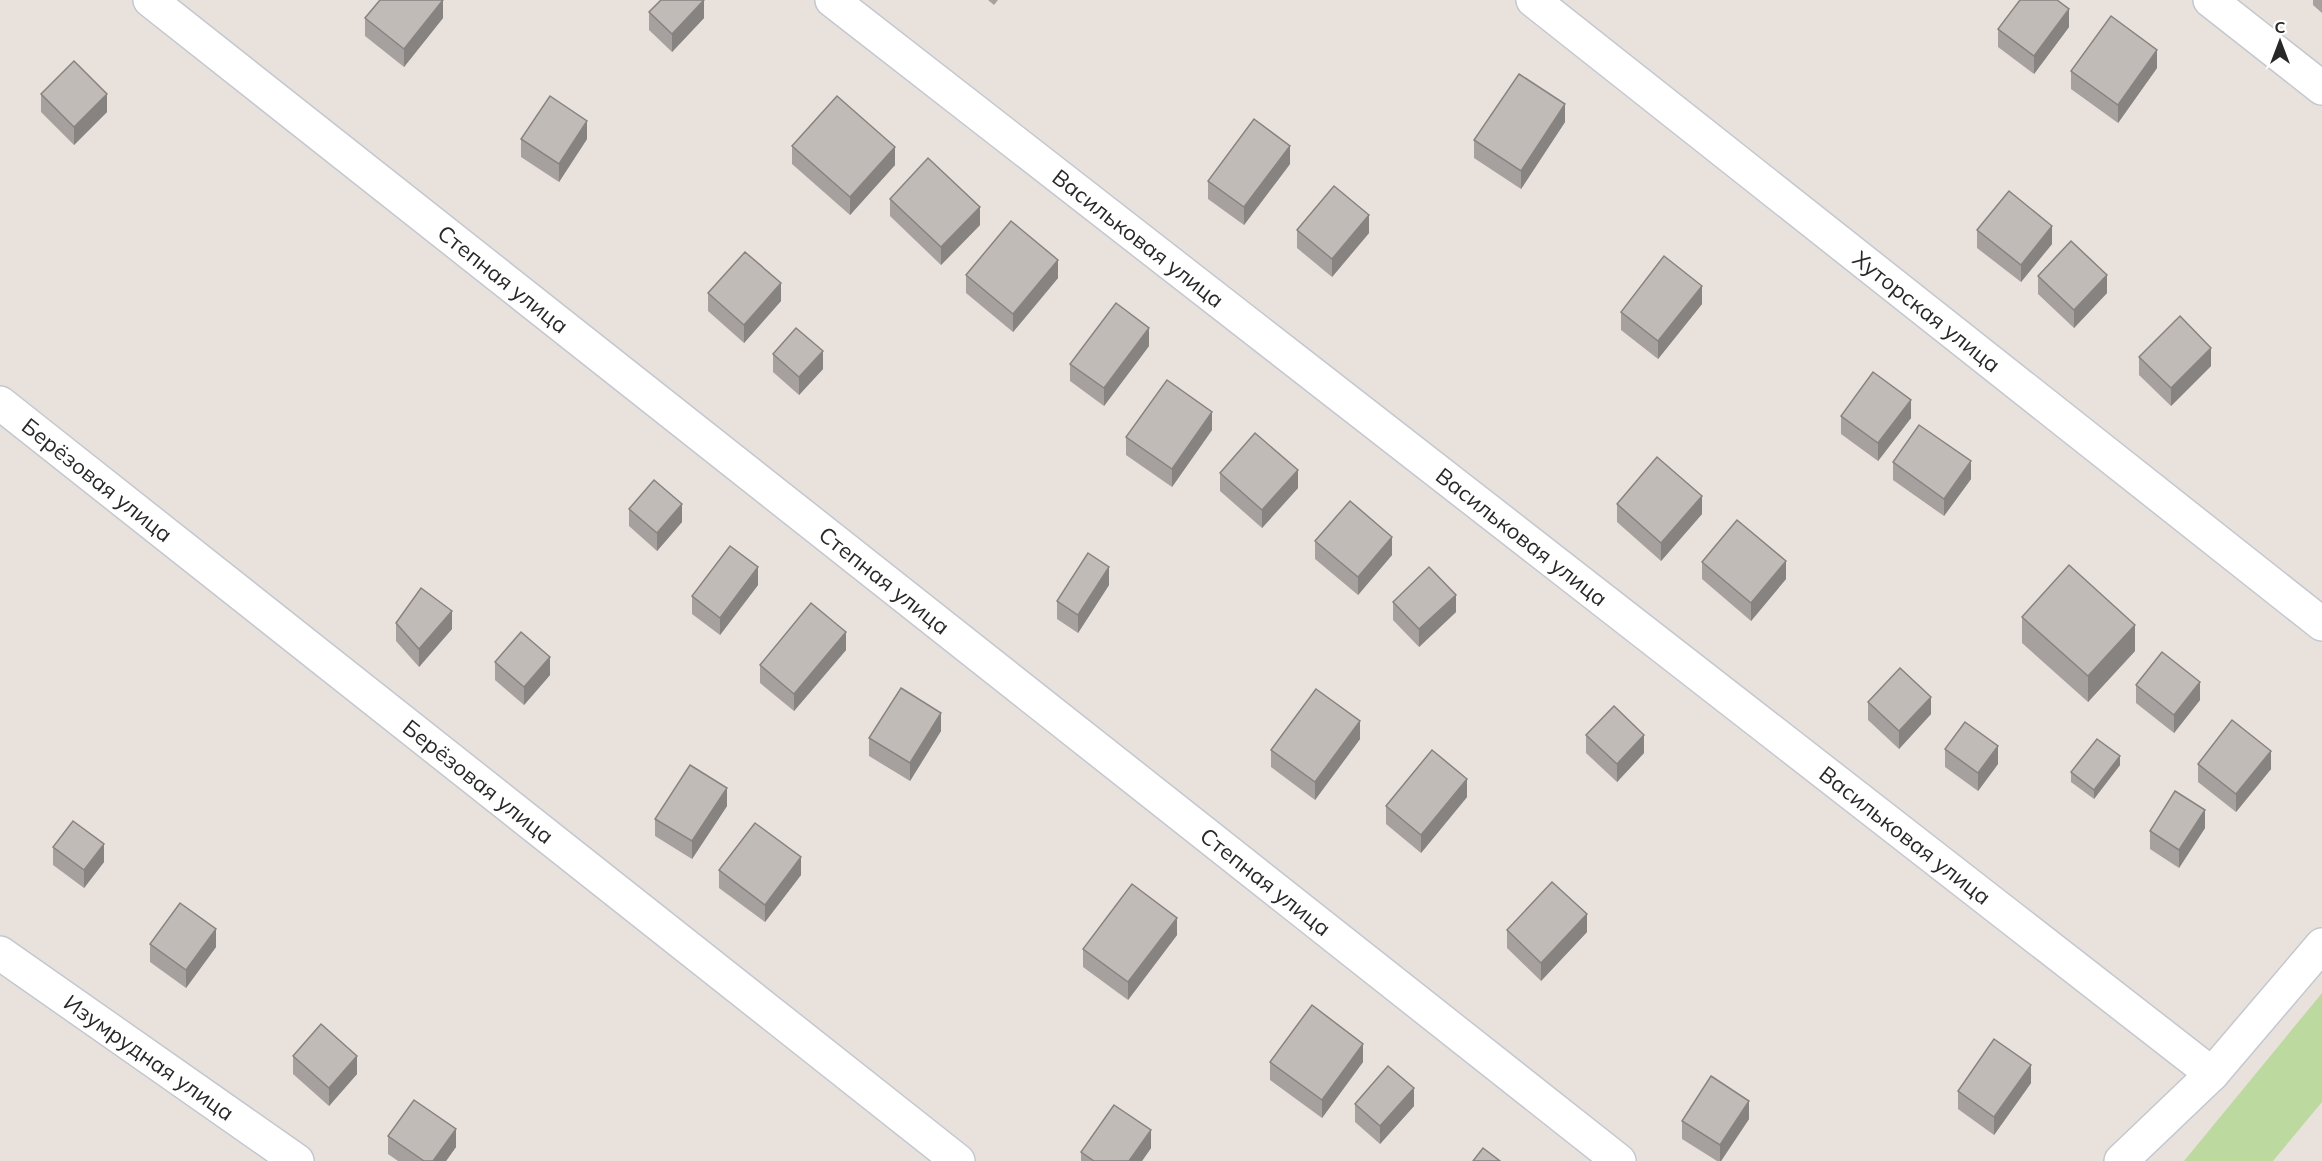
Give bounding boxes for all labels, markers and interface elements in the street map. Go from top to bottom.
north arrow [2250,12,2310,72]
text: С [2275,17,2286,37]
street label: Васильковая улица [1047,163,1230,314]
street label: Степная улица [432,219,574,339]
street label: Хуторская улица [1847,244,2006,378]
street label: Берёзовая улица [16,412,178,548]
street label: Васильковая улица [1430,461,1613,612]
street label: Степная улица [813,520,955,641]
street label: Берёзовая улица [397,713,559,850]
street label: Васильковая улица [1814,760,1997,911]
street label: Степная улица [1195,821,1337,942]
street label: Изумрудная улица [59,988,240,1127]

